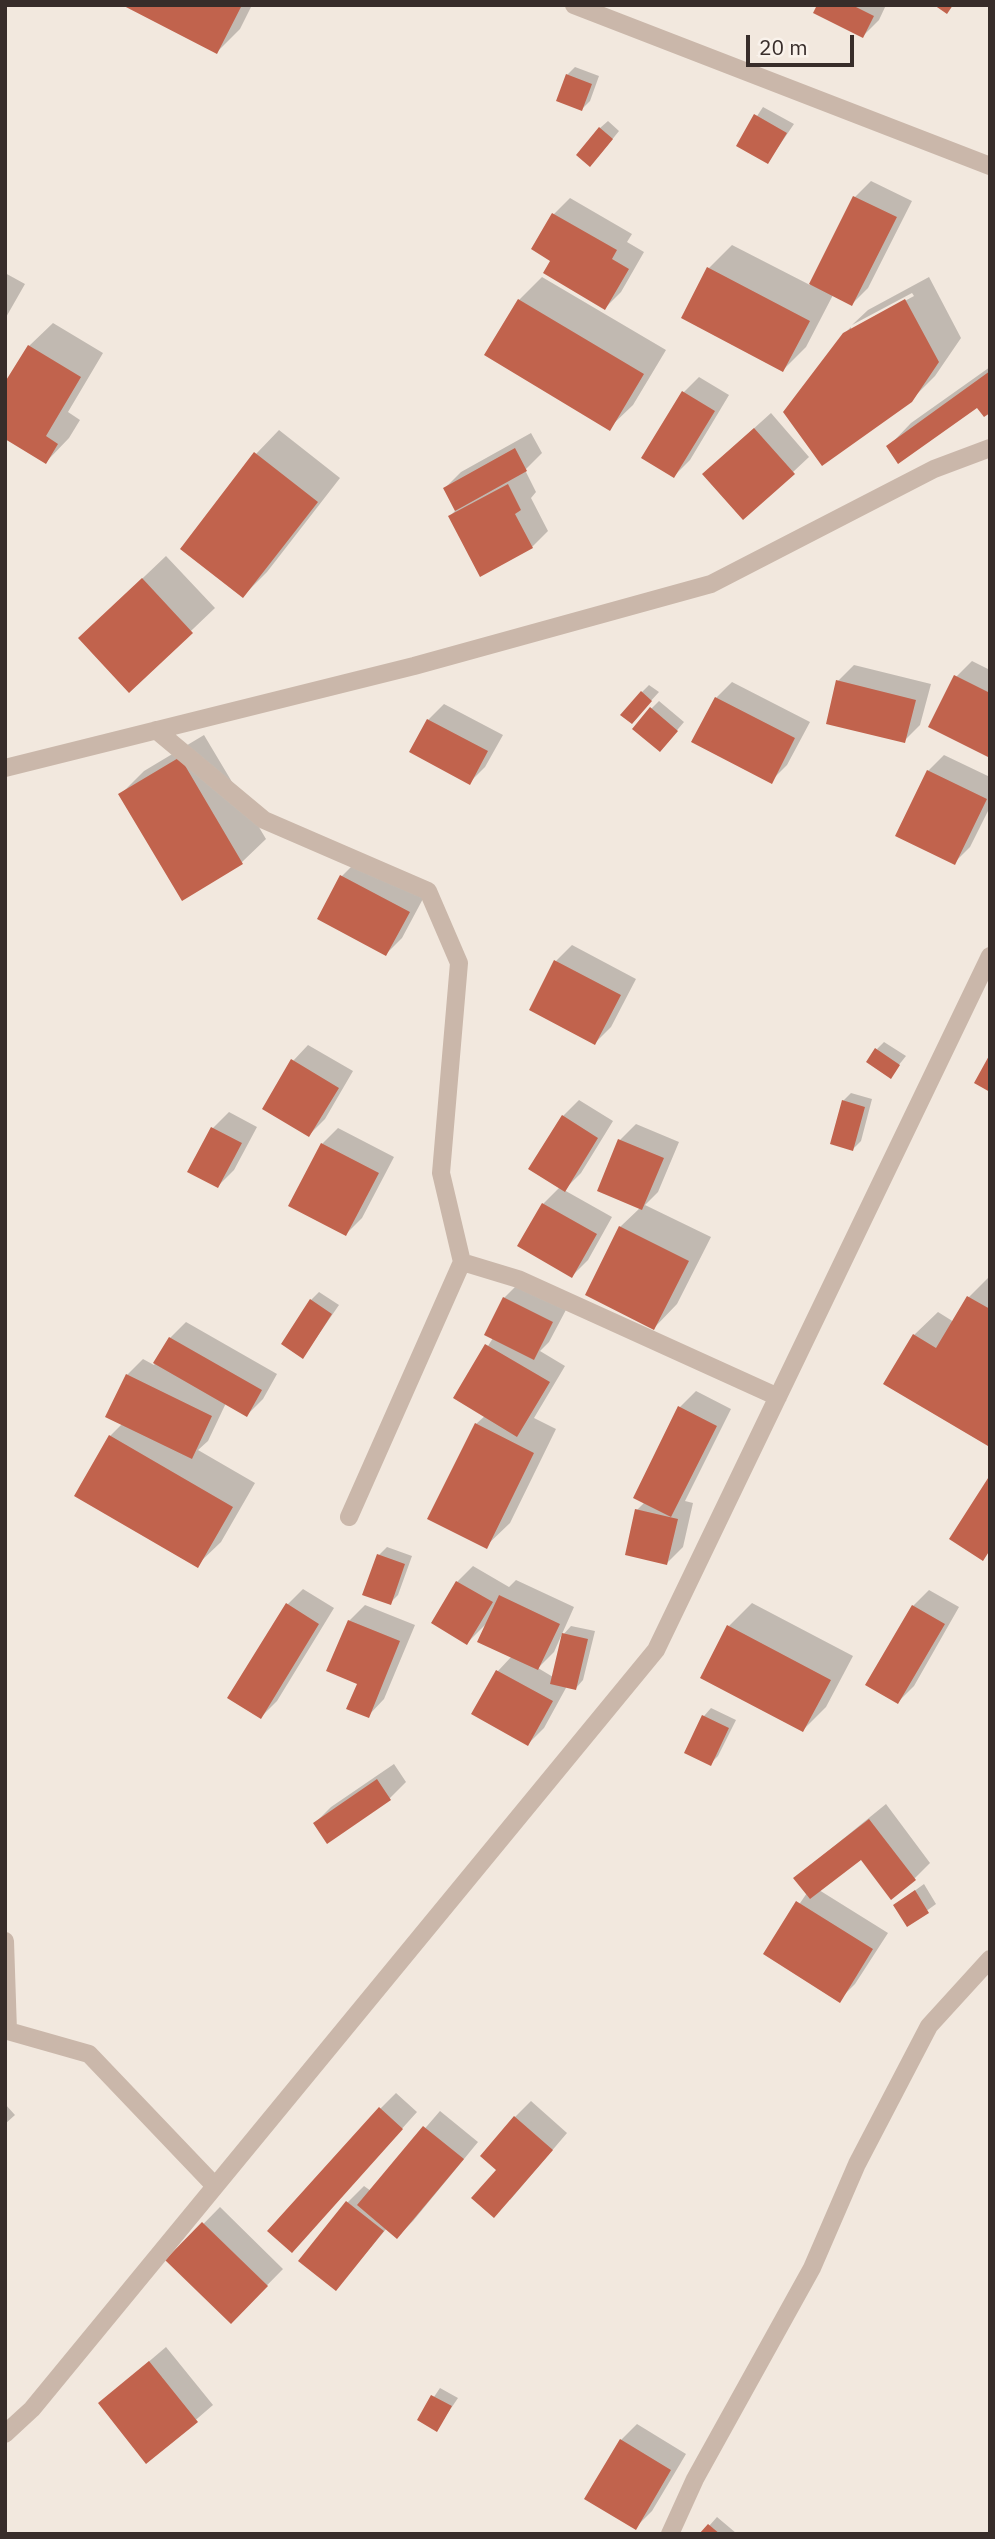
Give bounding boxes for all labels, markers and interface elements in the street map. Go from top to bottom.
scale bar [750,21,858,65]
text: 20 m [759,33,808,61]

